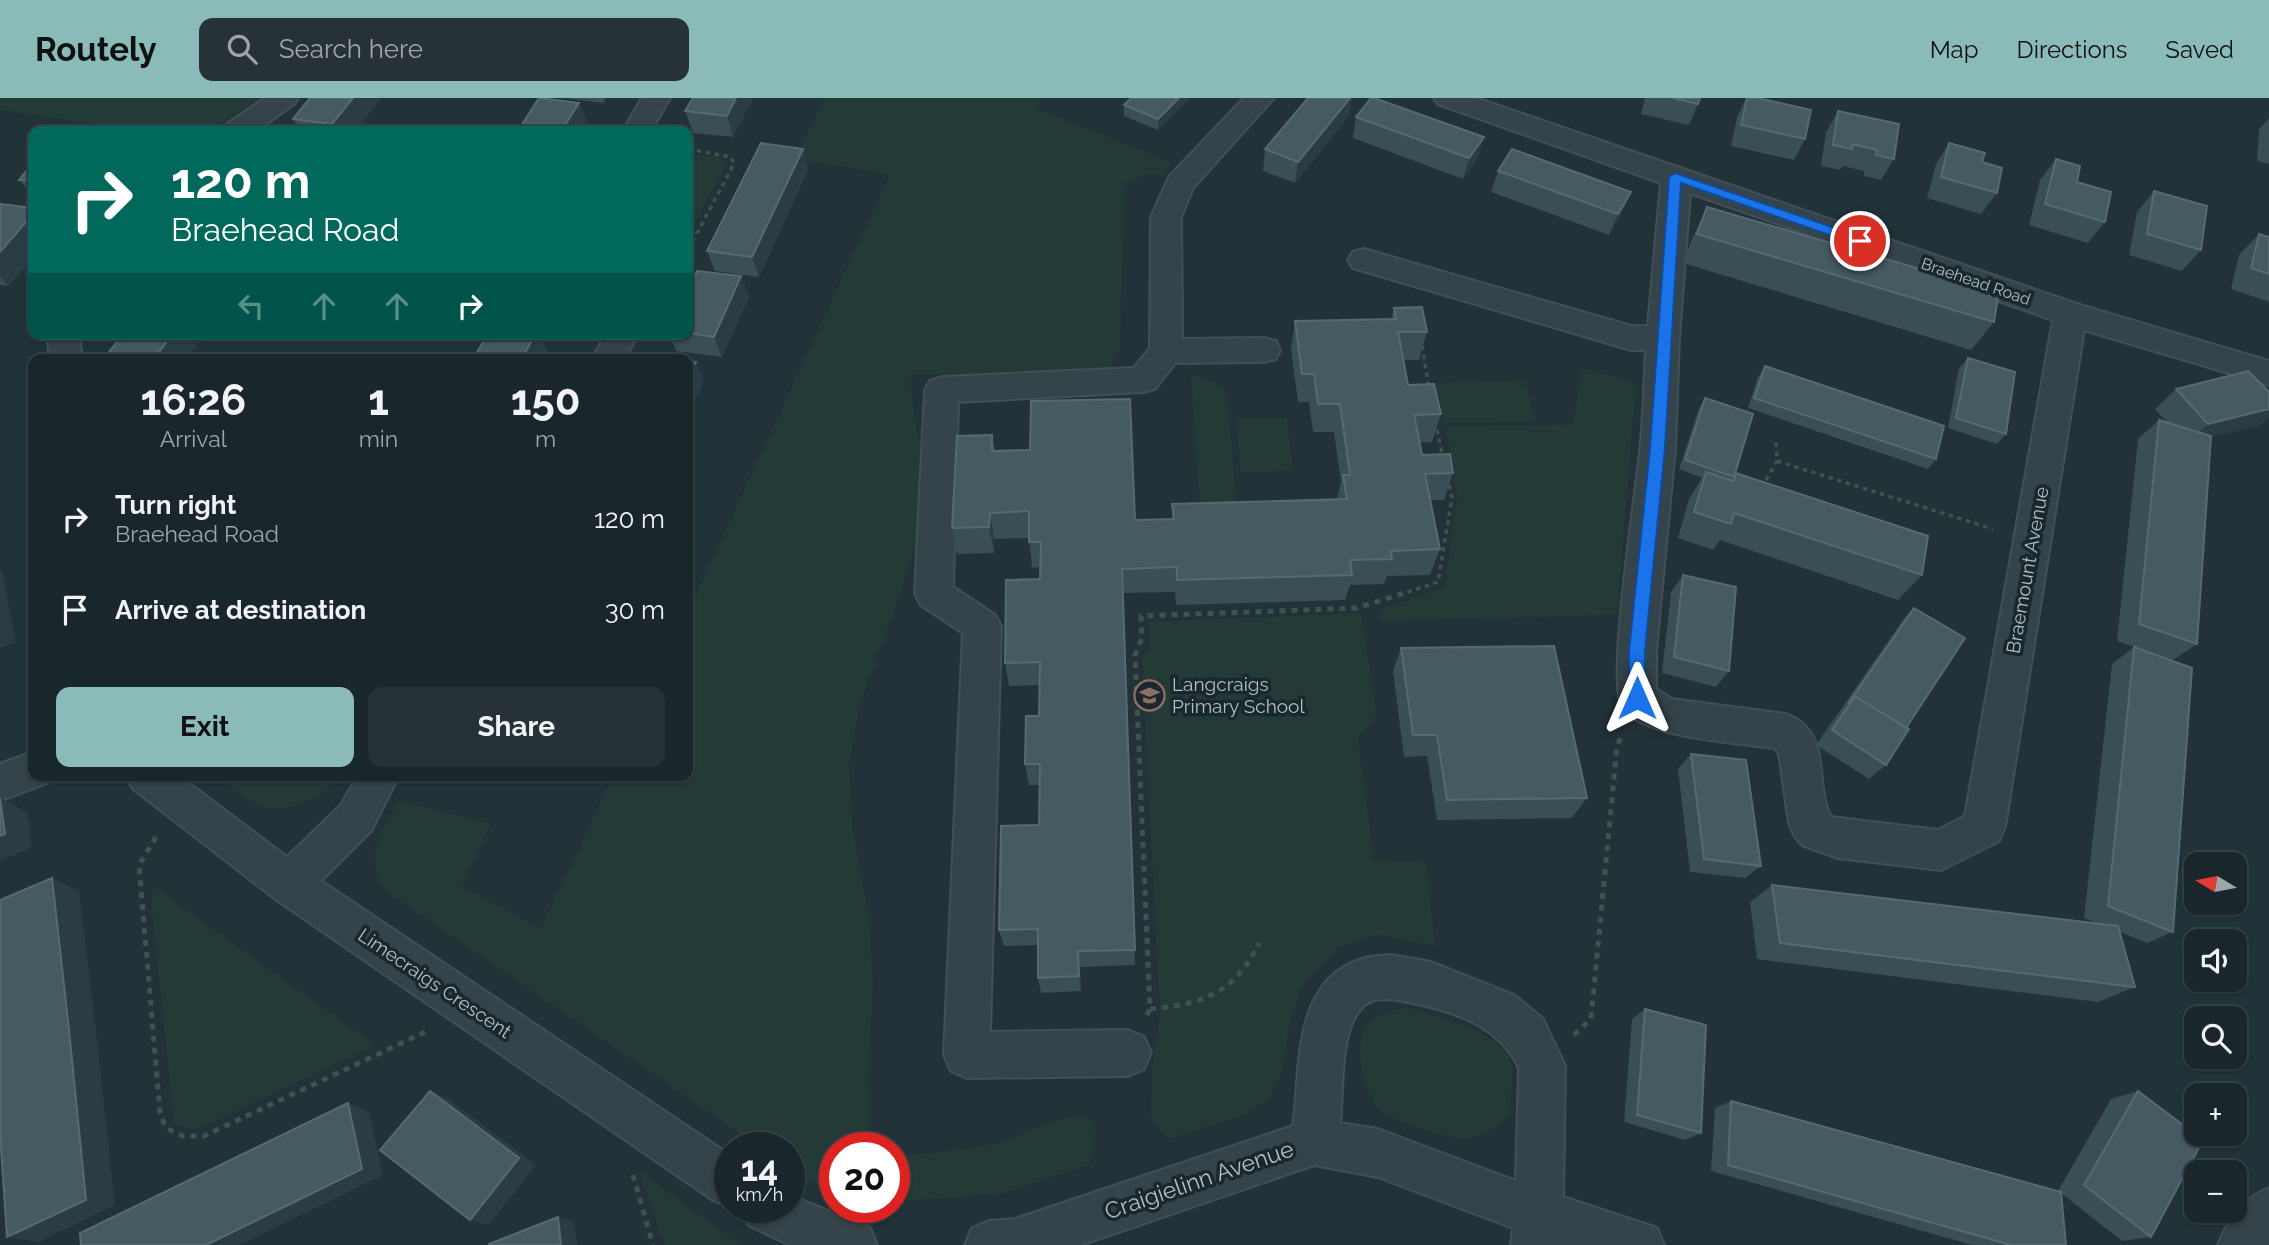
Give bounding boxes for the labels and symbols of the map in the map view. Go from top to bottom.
pin [1830,211,1890,271]
street label: Braehead Road [1919,254,2033,309]
street label: Braemount Avenue [2001,485,2053,655]
position arrow [1600,661,1674,735]
place label: Langcraigs Primary School [1172,673,1305,717]
school or university icon: Langcraigs Primary School [1132,678,1166,712]
north arrow [2184,852,2247,915]
street label: Limecraigs Crescent [354,924,516,1043]
speed limit sign: 20 [819,1132,910,1223]
street label: Craigielinn Avenue [1101,1135,1297,1225]

